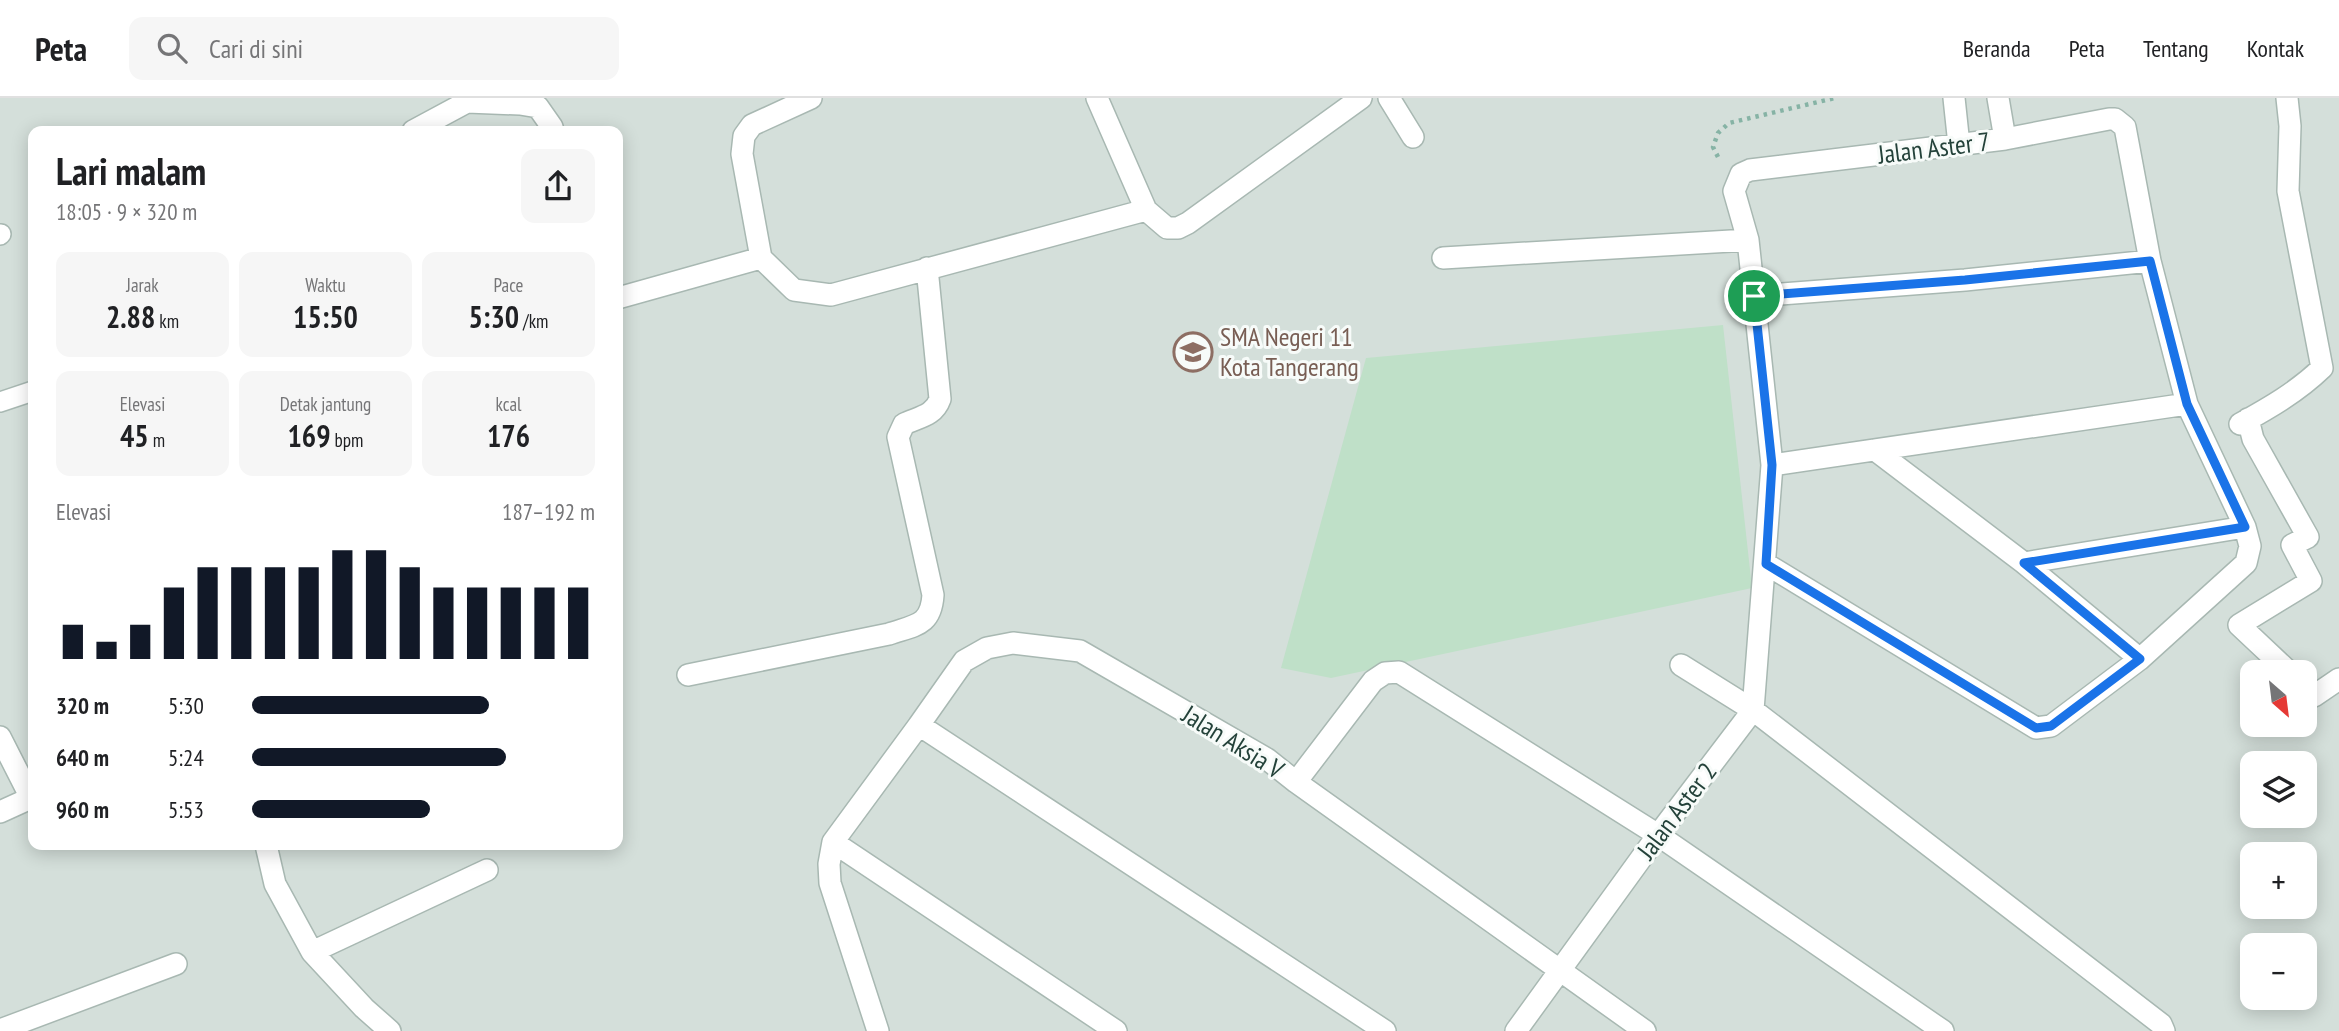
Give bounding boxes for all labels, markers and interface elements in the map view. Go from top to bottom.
search box [129,17,619,80]
text: Peta [35,27,87,70]
icon: search [153,29,191,67]
text: Cari di sini [209,32,303,65]
text: Beranda [1963,33,2031,64]
text: Peta [2069,33,2105,64]
text: Tentang [2143,33,2209,64]
text: Kontak [2247,33,2304,64]
street label: Jalan Aster 7 [1875,124,1992,171]
text: Lari malam [56,146,206,195]
button: share [521,149,595,223]
text: 18:05 · 9 × 320 m [56,197,197,226]
pin [1724,266,1784,326]
text: Jarak [126,273,159,297]
text: Waktu [305,273,346,297]
text: Pace [494,273,523,297]
icon: arrive [1735,277,1773,315]
text: 2.88 [106,297,155,336]
text: 15:50 [293,297,358,336]
text: 5:30 [469,297,519,336]
text: km [155,309,179,333]
text: /km [519,309,548,333]
place label: SMA Negeri 11 Kota Tangerang [1220,320,1359,383]
school or university icon: SMA Negeri 11 Kota Tangerang [1172,331,1214,373]
text: Elevasi [120,392,165,416]
text: Detak jantung [280,392,371,416]
text: kcal [496,392,521,416]
text: 45 [120,416,149,455]
text: 169 [288,416,331,455]
text: 176 [487,416,530,455]
text: m [149,428,165,452]
text: bpm [331,428,363,452]
text: Elevasi [56,497,111,526]
text: 187–192 m [502,497,595,526]
north arrow [2240,660,2317,737]
map controls [2240,660,2317,1010]
text: 320 m [56,691,109,720]
text: 5:30 [168,691,204,720]
street label: Jalan Aksia V [1176,697,1291,786]
text: 640 m [56,743,109,772]
text: 5:24 [168,743,204,772]
button: layers [2240,751,2317,828]
street label: Jalan Aster 2 [1629,756,1724,866]
text: 960 m [56,795,109,824]
text: 5:53 [168,795,204,824]
button: + [2240,842,2317,919]
button: − [2240,933,2317,1010]

